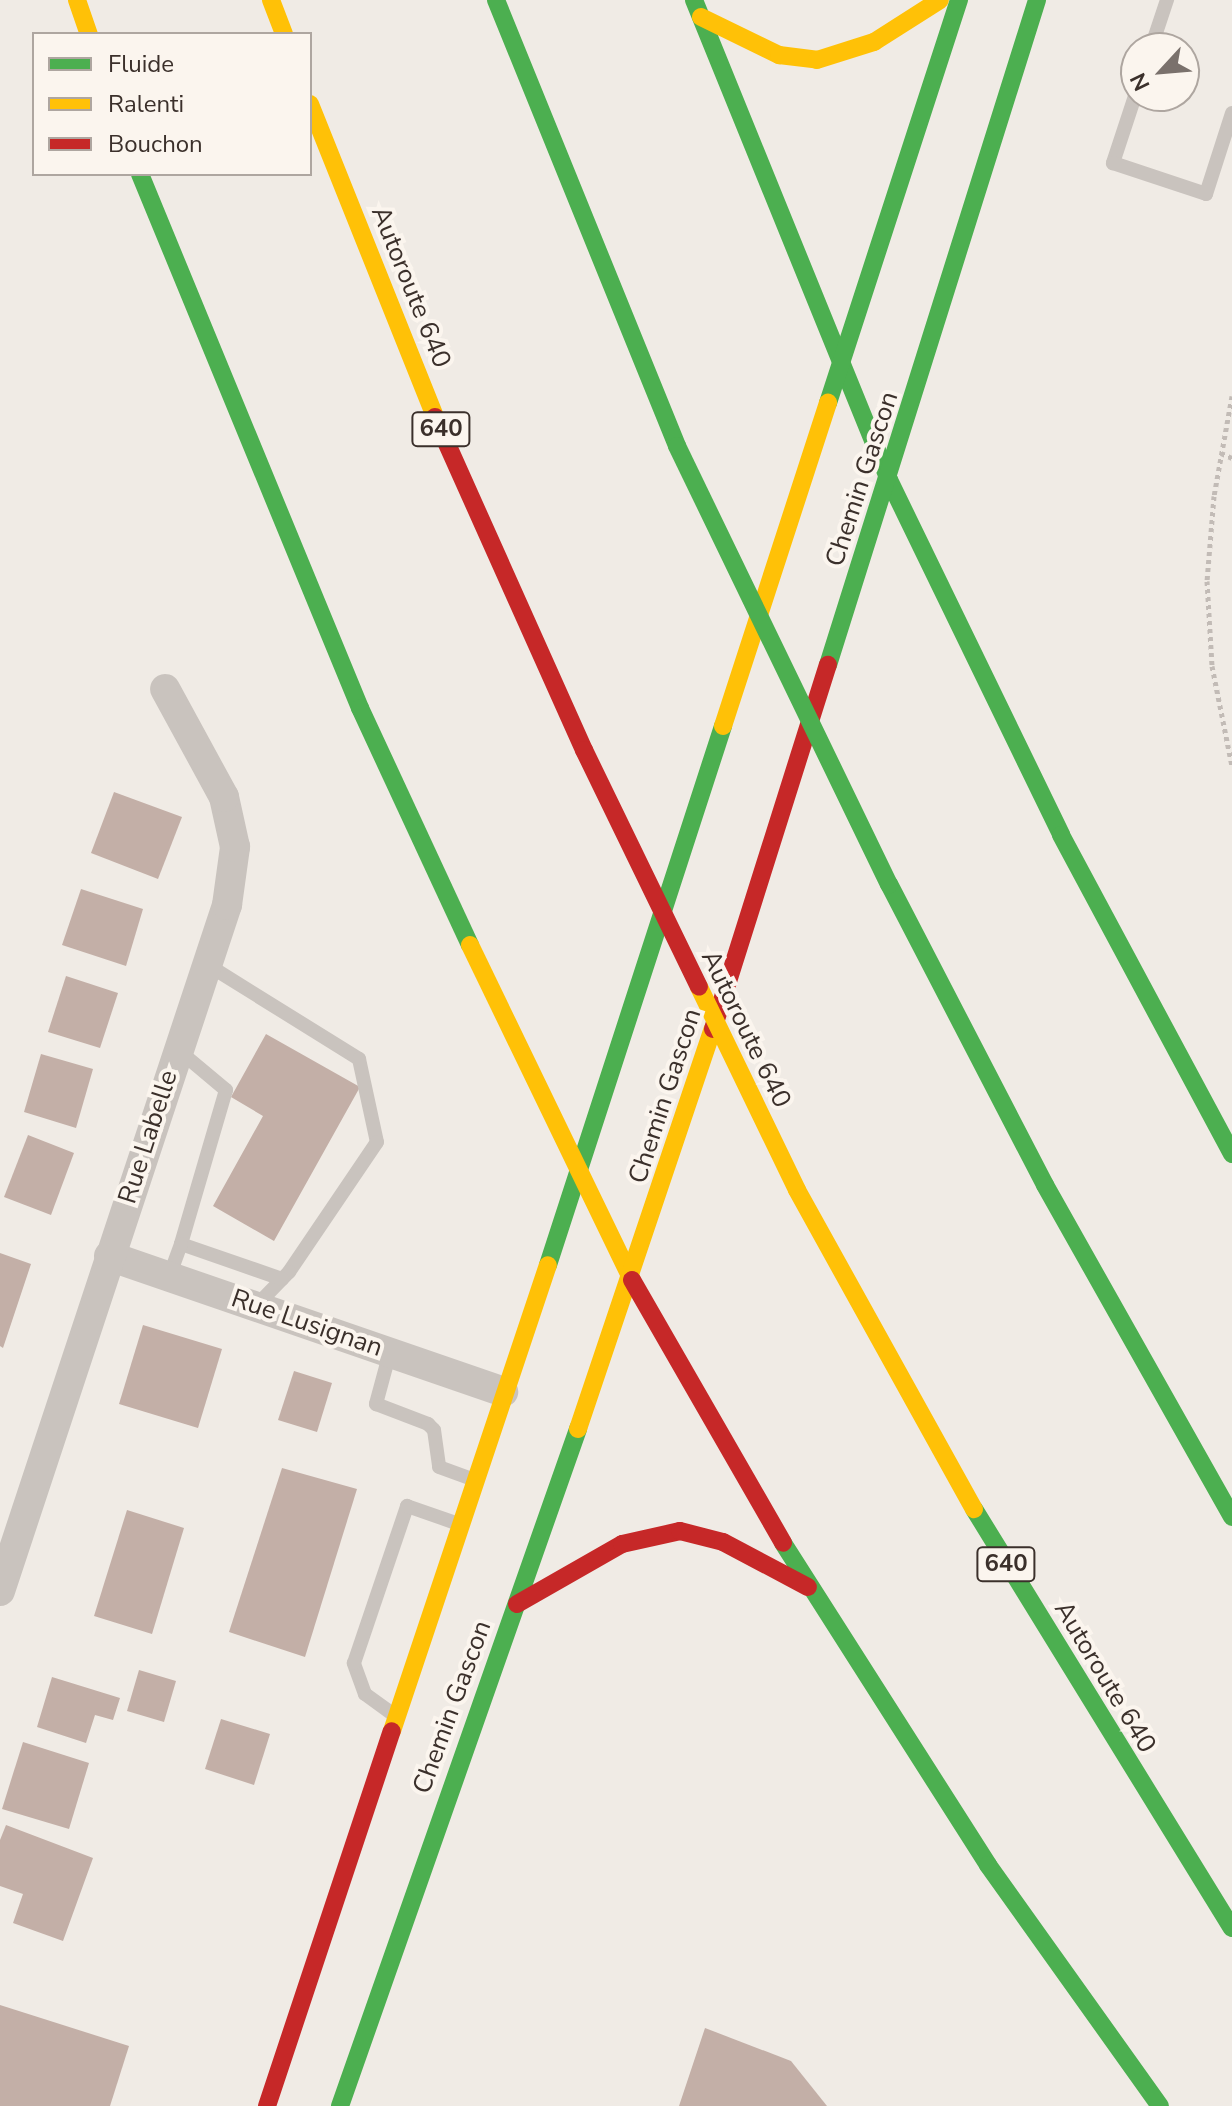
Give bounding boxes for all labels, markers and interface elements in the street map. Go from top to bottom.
legend [32,32,312,176]
north arrow [1120,32,1200,112]
text: Fluide [108,48,174,80]
text: N [1123,68,1157,96]
text: Ralenti [108,88,184,120]
text: Bouchon [108,128,203,160]
street label: Autoroute 640 [364,202,458,372]
street label: Chemin Gascon [819,388,905,570]
road number: 640 [411,409,471,449]
street label: Autoroute 640 [694,945,798,1113]
street label: Chemin Gascon [622,1005,708,1187]
street label: Rue Labelle [112,1066,184,1208]
street label: Rue Lusignan [227,1283,387,1363]
road number: 640 [976,1544,1036,1584]
street label: Autoroute 640 [1047,1595,1163,1759]
street label: Chemin Gascon [406,1616,498,1798]

